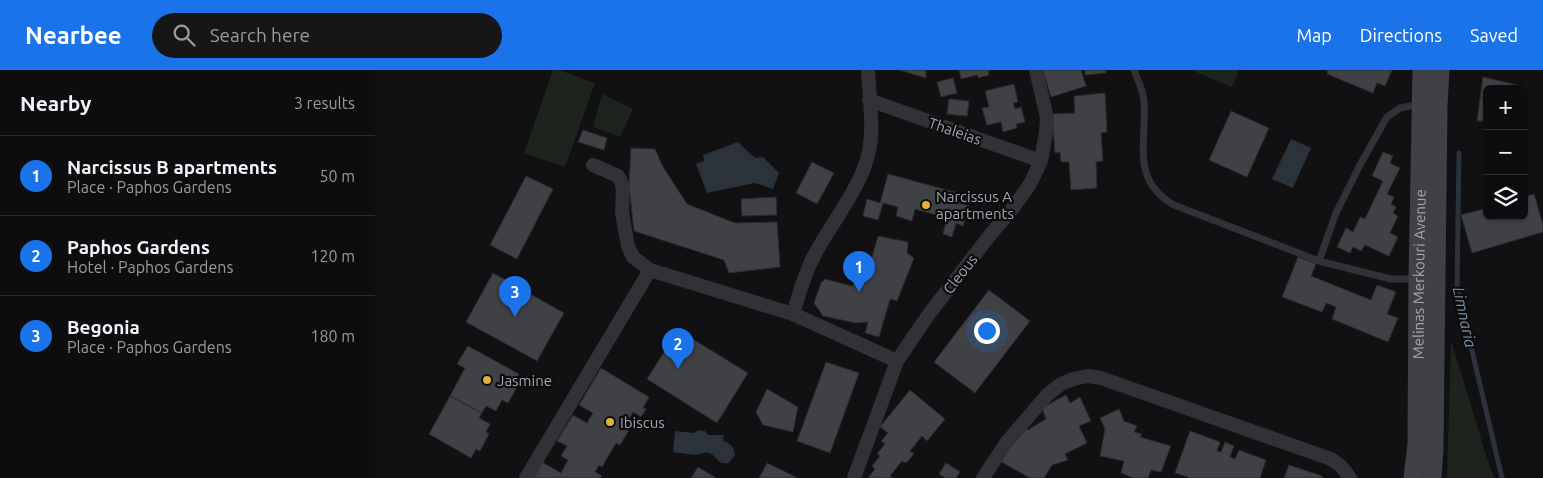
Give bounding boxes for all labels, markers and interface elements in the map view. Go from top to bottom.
search box [152,13,502,58]
icon: search [170,21,198,49]
text: Nearbee [25,22,122,49]
text: Search here [210,24,310,46]
text: Map [1296,25,1332,45]
text: Directions [1360,25,1442,45]
text: Saved [1470,25,1518,45]
map controls [1483,85,1528,220]
button: + [1483,85,1528,130]
text: Nearby [20,91,91,115]
text: 3 results [294,94,355,112]
street label: Thaleias [926,114,984,148]
button: − [1483,130,1528,175]
text: Narcissus B apartments [67,156,277,178]
text: 1 [31,167,41,185]
text: 50 m [319,167,355,185]
button: layers [1483,175,1528,220]
text: Place · Paphos Gardens [67,178,232,196]
place label: Narcissus A apartments [936,188,1014,222]
street label: Melinas Merkouri Avenue [1409,189,1428,359]
marker: Narcissus A apartments [920,199,932,211]
text: Paphos Gardens [67,236,210,258]
text: 2 [31,247,41,265]
text: 120 m [310,247,355,265]
pin: 1 [843,251,875,292]
street label: Cleous [939,251,981,297]
text: Hotel · Paphos Gardens [67,258,233,276]
pin: 3 [499,276,531,317]
water label: Limnaria [1450,285,1480,349]
text: Begonia [67,316,140,338]
your location [974,318,1000,344]
text: 3 [31,327,41,345]
text: 180 m [310,327,355,345]
pin: 2 [662,328,694,369]
text: Place · Paphos Gardens [67,338,232,356]
place label: Jasmine [497,372,552,389]
marker: Jasmine [481,374,493,386]
place label: Ibiscus [620,414,665,431]
marker: Ibiscus [604,416,616,428]

